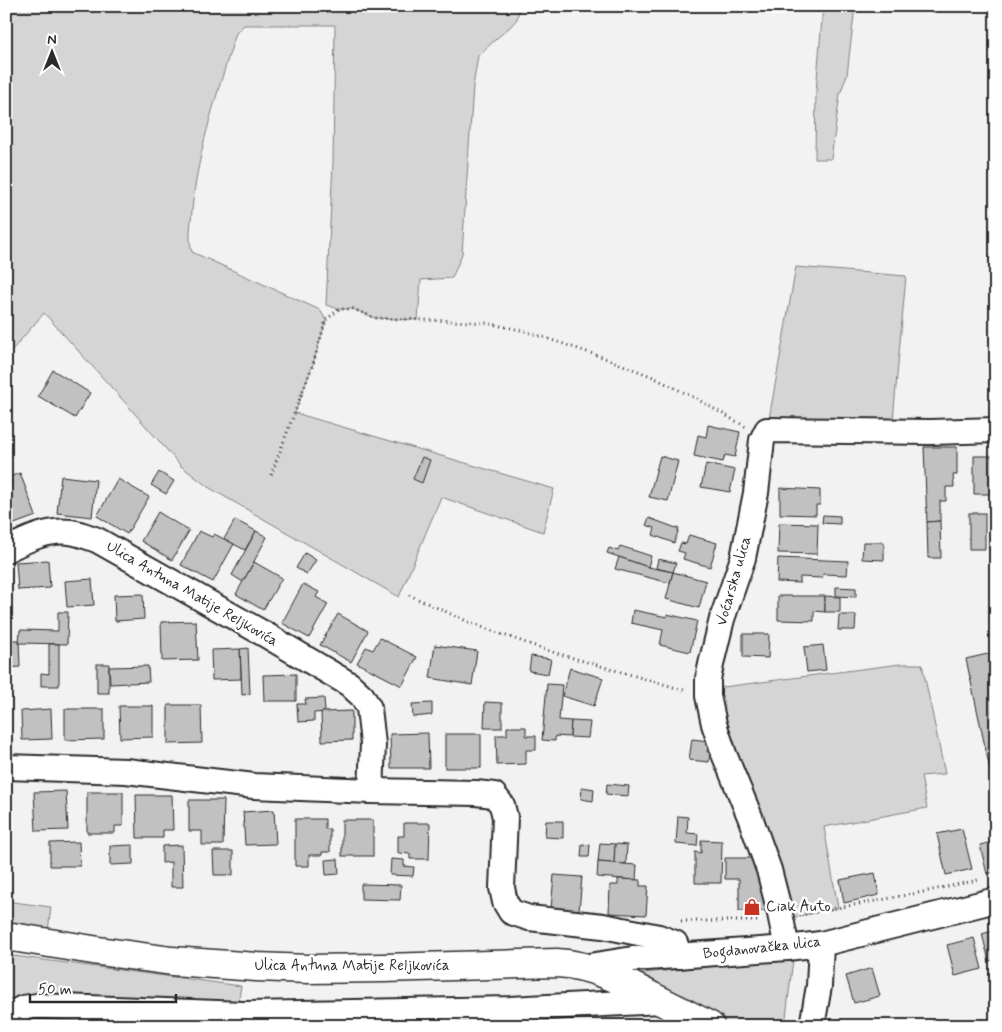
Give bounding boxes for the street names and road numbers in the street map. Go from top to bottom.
street label: Voćarska ulica [712,534,756,628]
street label: Ulica Antuna Matije Reljkovića [103,537,282,652]
street label: Bogdanovačka ulica [702,932,822,965]
street label: Ulica Antuna Matije Reljkovića [254,956,450,976]

